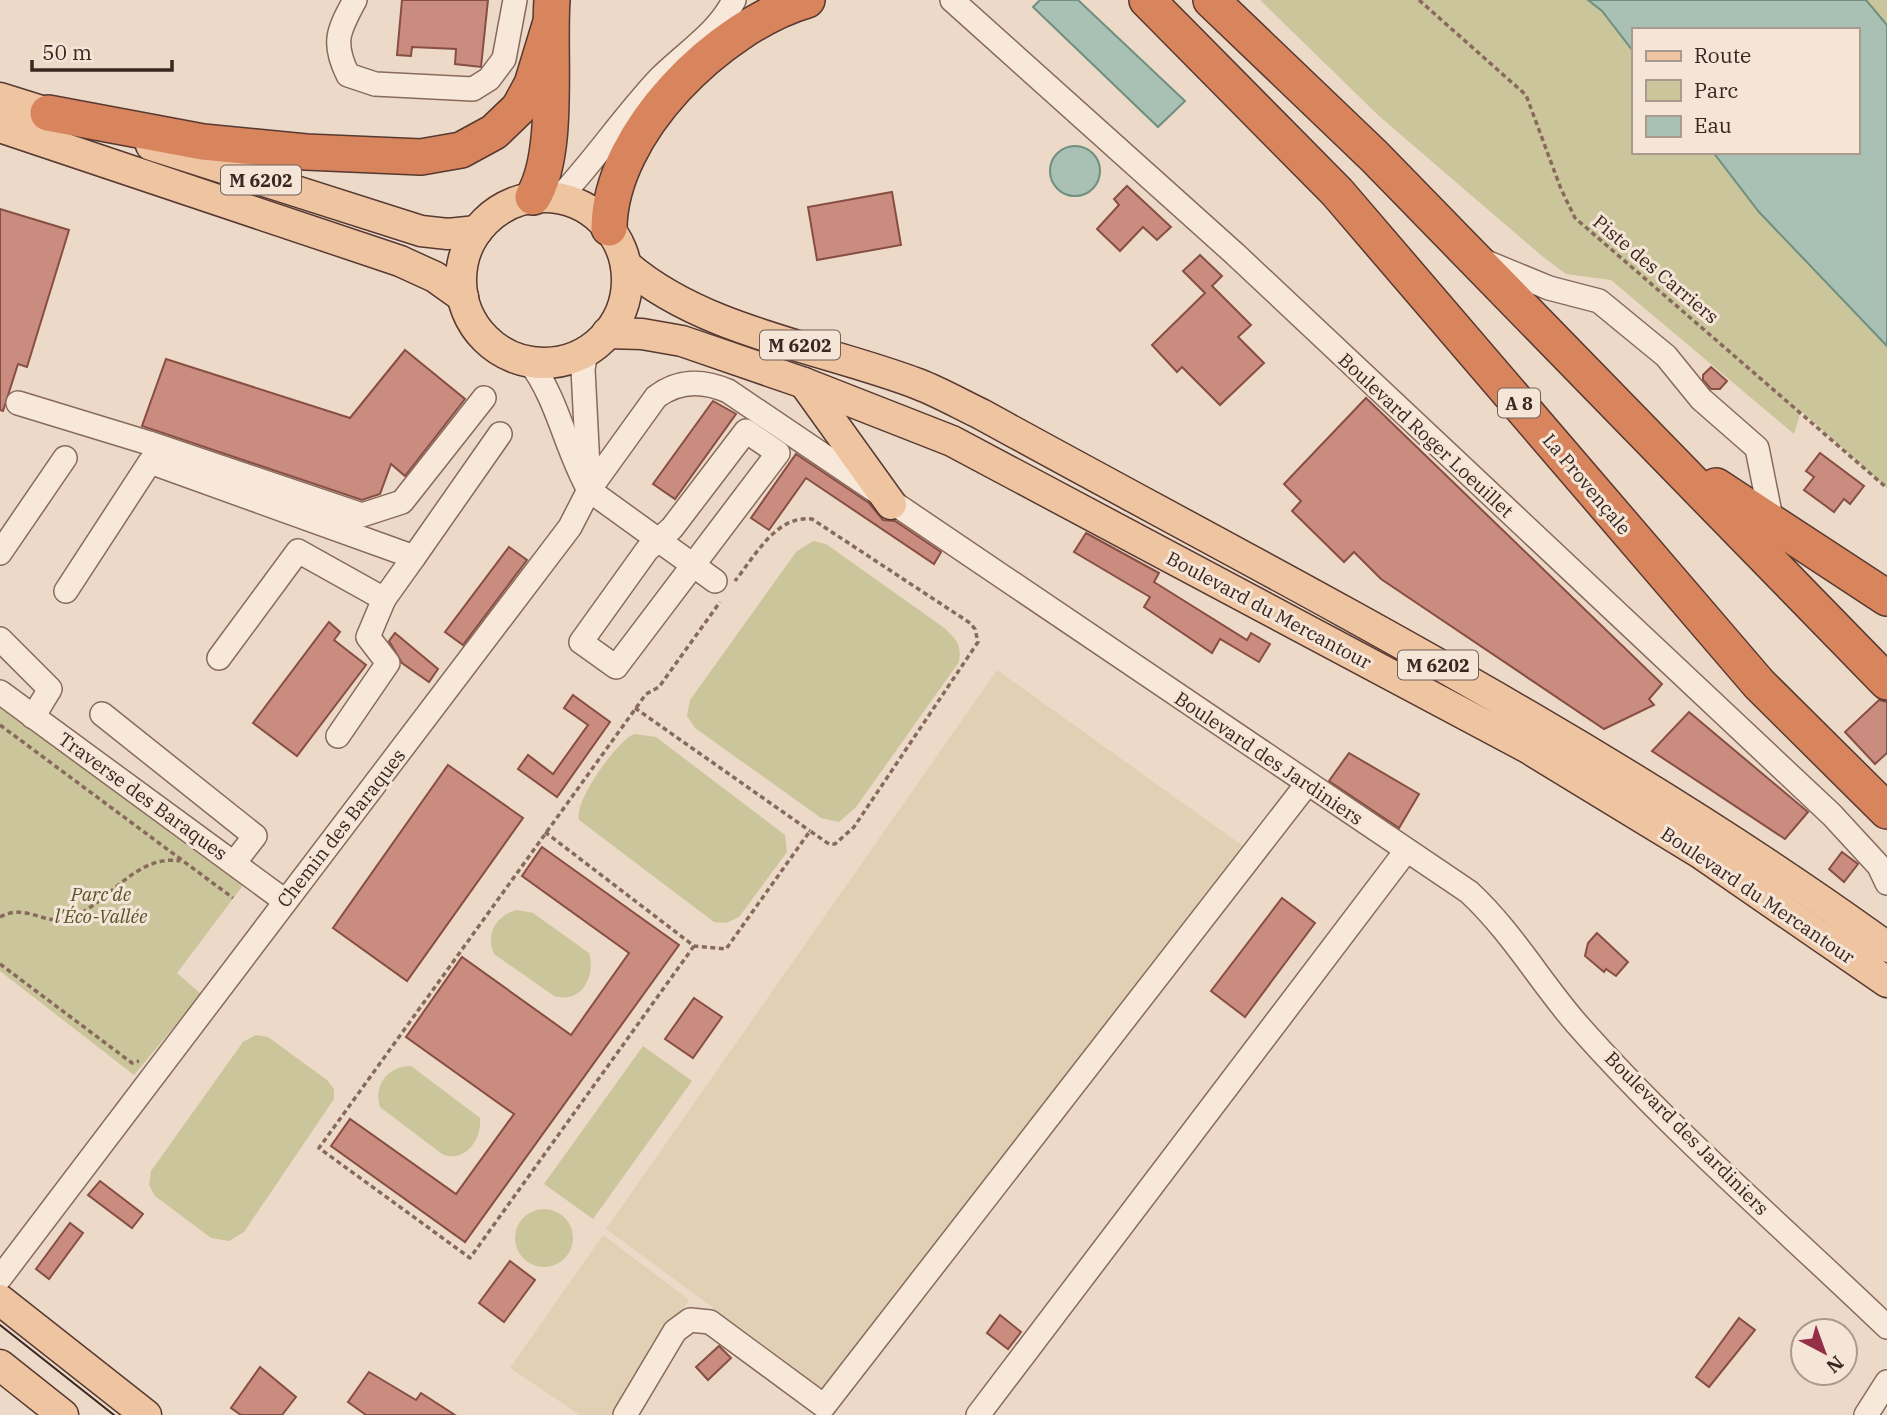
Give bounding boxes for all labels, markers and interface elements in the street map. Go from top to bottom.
scale bar [32,28,172,72]
legend [1632,28,1859,154]
text: 50 m [42,38,92,66]
text: Route [1694,41,1751,69]
text: Parc [1694,76,1738,104]
text: Eau [1694,111,1732,139]
road number: M 6202 [221,166,301,195]
street label: Piste des Carriers [1588,209,1724,329]
road number: M 6202 [760,330,840,360]
street label: Boulevard Roger Loeuillet [1333,348,1519,523]
road number: A 8 [1498,388,1540,418]
street label: La Provençale [1538,428,1636,540]
street label: Boulevard du Mercantour [1162,546,1376,675]
road number: M 6202 [1398,650,1478,680]
street label: Boulevard des Jardiniers [1170,686,1368,830]
street label: Traverse des Baraques [54,727,232,865]
street label: Chemin des Baraques [272,744,410,912]
street label: Boulevard du Mercantour [1657,821,1860,969]
park label: Parc de l'Éco-Vallée [55,882,148,928]
street label: Boulevard des Jardiniers [1600,1046,1774,1220]
north arrow [1789,1317,1859,1387]
text: N [1822,1351,1849,1379]

